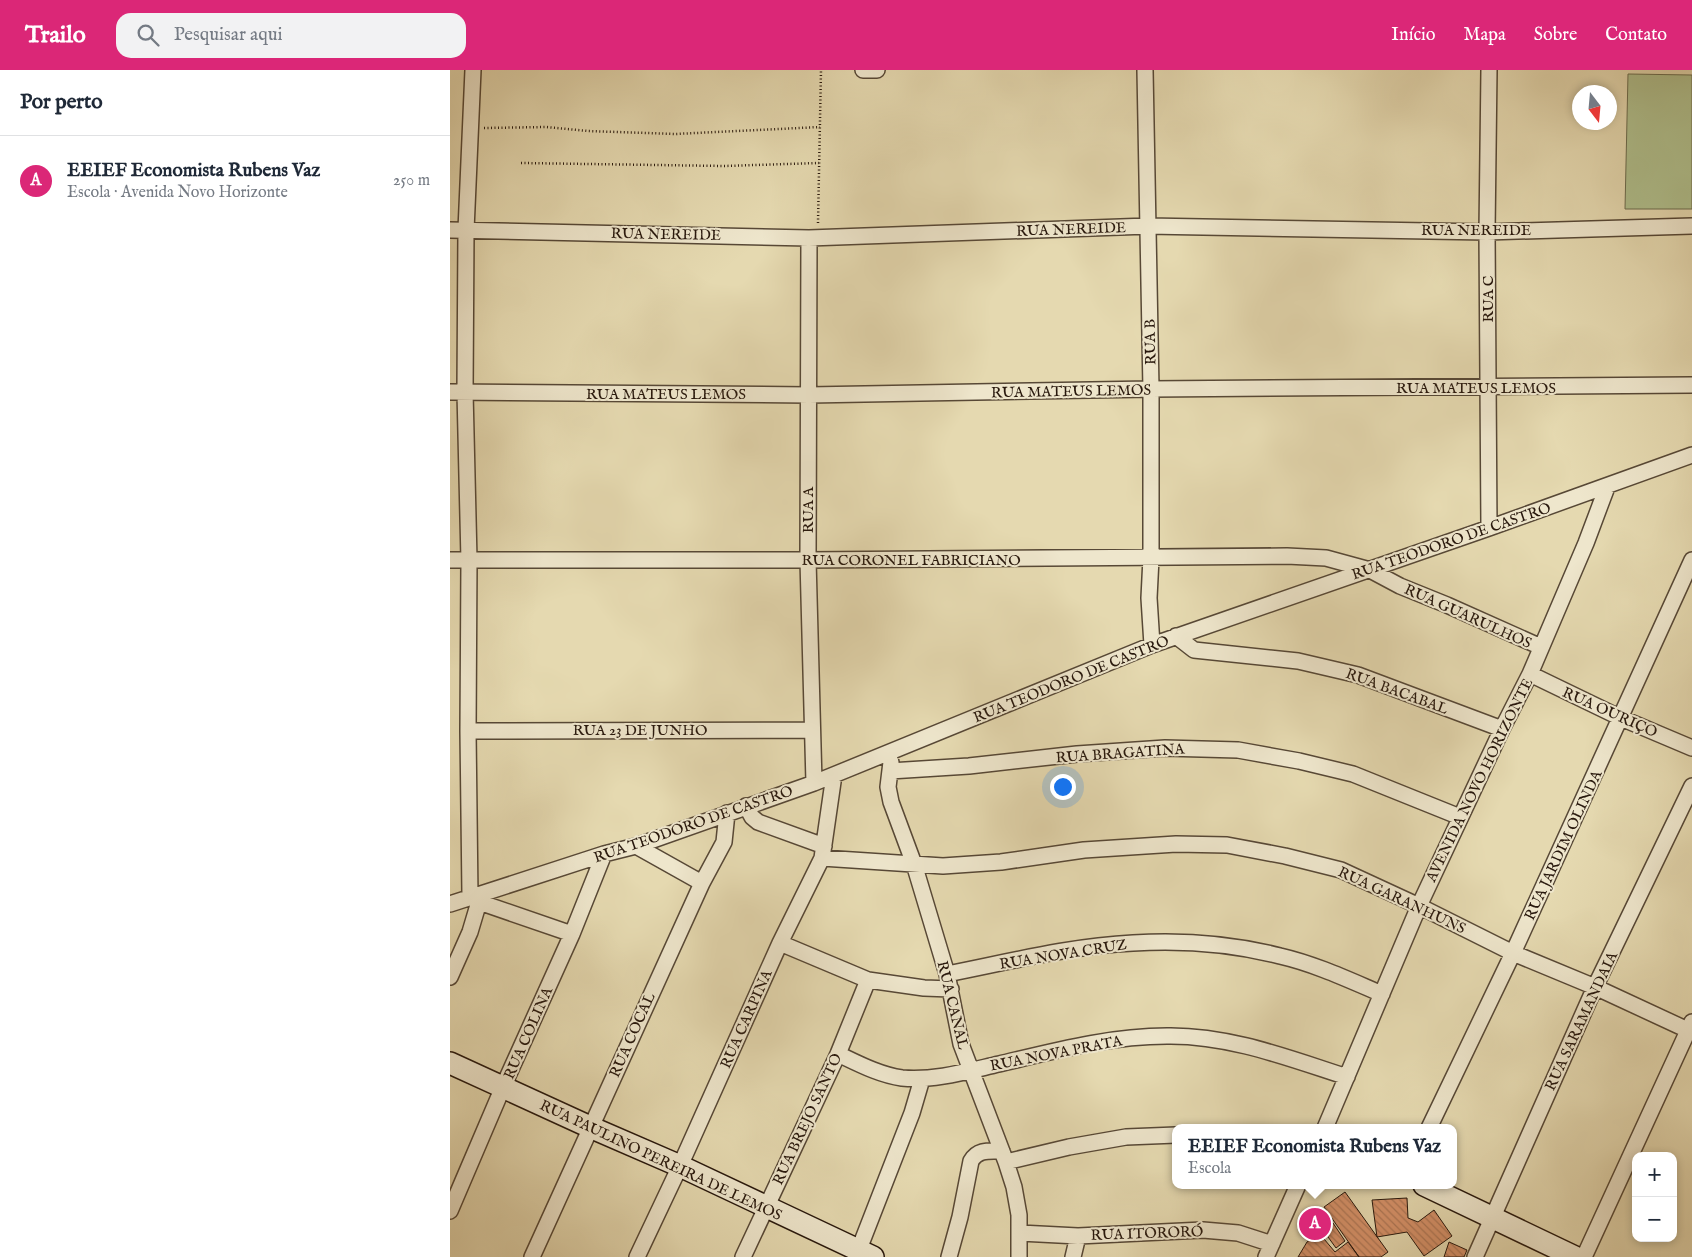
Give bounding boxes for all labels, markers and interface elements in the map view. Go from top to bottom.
search box [116,13,466,58]
text: Trailo [25,20,86,51]
icon: search [134,21,162,49]
text: Pesquisar aqui [174,23,283,47]
text: Início [1391,24,1436,47]
text: Mapa [1464,24,1506,47]
text: Sobre [1534,24,1577,47]
text: Contato [1605,24,1667,47]
north arrow [1572,85,1617,130]
text: Por perto [20,89,102,116]
text: EEIEF Economista Rubens Vaz [67,159,320,183]
text: A [31,171,41,191]
text: 250 m [393,171,430,191]
text: Escola · Avenida Novo Horizonte [67,183,288,203]
street label: RUA NEREIDE [1016,218,1126,241]
street label: RUA NEREIDE [1421,221,1531,240]
street label: RUA NEREIDE [611,224,721,245]
street label: RUA C [1479,275,1498,323]
street label: RUA B [1141,319,1160,365]
street label: RUA MATEUS LEMOS [1396,379,1556,398]
street label: RUA MATEUS LEMOS [991,381,1151,402]
street label: RUA MATEUS LEMOS [586,385,746,404]
street label: RUA A [799,486,818,533]
street label: RUA TEODORO DE CASTRO [1349,498,1553,585]
street label: RUA CORONEL FABRICIANO [801,551,1021,570]
street label: RUA GUARULHOS [1401,580,1534,653]
street label: RUA TEODORO DE CASTRO [971,631,1172,727]
street label: RUA BACABAL [1343,664,1451,719]
street label: AVENIDA NOVO HORIZONTE [1421,675,1537,886]
street label: RUA OURIÇO [1559,683,1660,742]
street label: RUA 23 DE JUNHO [573,721,707,740]
street label: RUA BRAGATINA [1055,739,1186,767]
street label: RUA JARDIM OLINDA [1520,766,1607,923]
your location [1050,774,1076,800]
street label: RUA TEODORO DE CASTRO [591,781,795,868]
street label: RUA GARANHUNS [1335,863,1469,938]
street label: RUA NOVA CRUZ [998,935,1129,974]
street label: RUA SARAMANDAIA [1541,948,1622,1094]
street label: RUA CANAL [932,959,973,1052]
street label: RUA CARPINA [716,966,777,1072]
street label: RUA COLINA [500,983,558,1082]
street label: RUA COCAL [605,990,660,1081]
street label: RUA NOVA PRATA [988,1031,1125,1076]
street label: RUA BREJO SANTO [769,1050,846,1188]
street label: RUA PAULINO PEREIRA DE LEMOS [537,1096,785,1225]
popup [1172,1124,1457,1189]
text: EEIEF Economista Rubens Vaz [1188,1135,1441,1159]
map controls [1632,1152,1677,1242]
button: + [1632,1152,1677,1197]
text: Escola [1188,1159,1231,1179]
button: − [1632,1197,1677,1242]
pin: A [1299,1205,1331,1243]
street label: RUA ITORORÓ [1090,1222,1204,1245]

